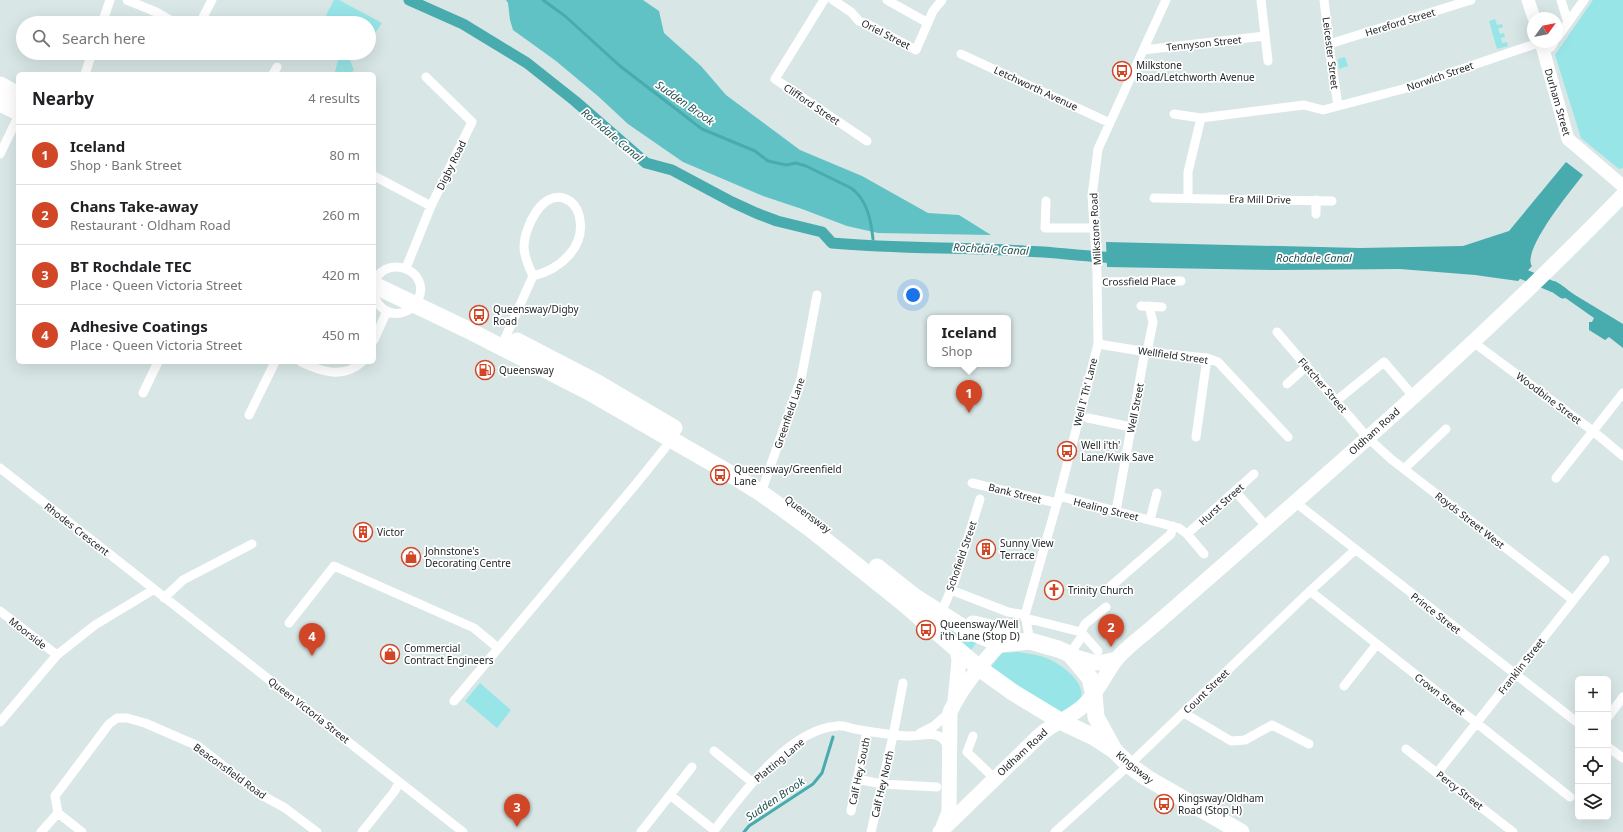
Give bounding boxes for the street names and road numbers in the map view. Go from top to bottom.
street label: Hereford Street [1363,5,1437,39]
street label: Oriel Street [859,16,913,53]
street label: Leicester Street [1320,16,1342,90]
street label: Tennyson Street [1166,32,1243,54]
street label: Norwich Street [1405,58,1476,94]
street label: Letchworth Avenue [992,62,1081,114]
street label: Durham Street [1542,67,1574,138]
street label: Clifford Street [781,80,843,128]
street label: Digby Road [433,138,469,192]
street label: Era Mill Drive [1229,191,1291,207]
street label: Milkstone Road [1086,192,1104,266]
street label: Crossfield Place [1102,273,1176,289]
street label: Wellfield Street [1137,343,1209,367]
street label: Fletcher Street [1295,355,1351,416]
street label: Well I' Th' Lane [1070,356,1100,428]
street label: Woodbine Street [1513,369,1585,427]
street label: Greenfield Lane [770,375,808,450]
street label: Well Street [1123,382,1147,434]
street label: Oldham Road [1345,404,1403,458]
street label: Bank Street [987,480,1043,506]
street label: Hurst Street [1195,480,1247,528]
street label: Royds Street West [1432,489,1508,552]
street label: Queensway [782,492,835,537]
street label: Healing Street [1072,494,1140,524]
street label: Rhodes Crescent [42,499,113,559]
street label: Schofield Street [942,519,980,593]
street label: Prince Street [1408,589,1464,637]
street label: Moorside [6,614,50,652]
street label: Franklin Street [1495,635,1548,697]
street label: Count Street [1180,665,1232,716]
street label: Crown Street [1412,670,1469,718]
street label: Queen Victoria Street [265,674,353,747]
street label: Oldham Road [994,725,1050,779]
street label: Platting Lane [751,735,807,785]
street label: Calf Hey South [845,736,873,806]
street label: Beaconsfield Road [191,740,269,802]
street label: Kingsway [1113,748,1157,787]
street label: Calf Hey North [867,749,897,819]
street label: Percy Street [1434,767,1487,813]

